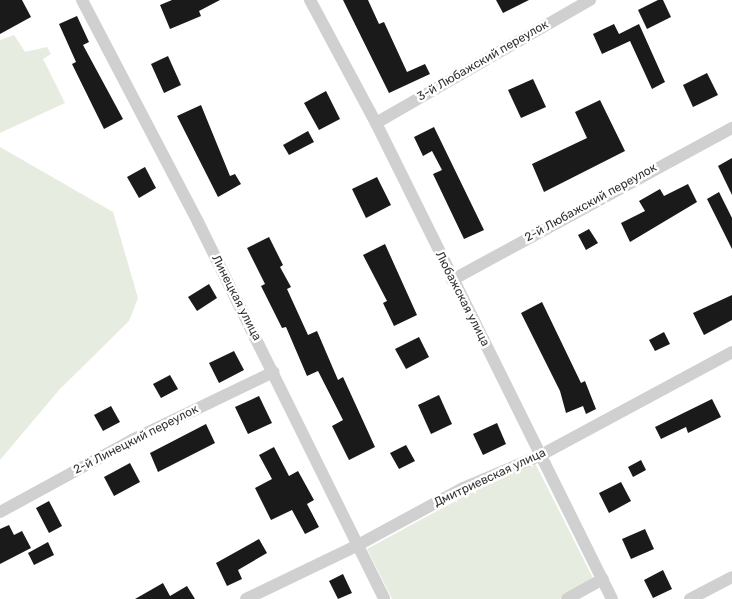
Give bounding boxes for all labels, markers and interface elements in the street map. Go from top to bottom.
street label: 3-й Любажский переулок [415,18,551,104]
street label: 2-й Любажский переулок [523,161,659,245]
street label: Любажская улица [432,249,492,349]
street label: Линецкая улица [208,253,264,343]
street label: 2-й Линецкий переулок [71,402,201,478]
street label: Дмитриевская улица [432,446,548,510]

